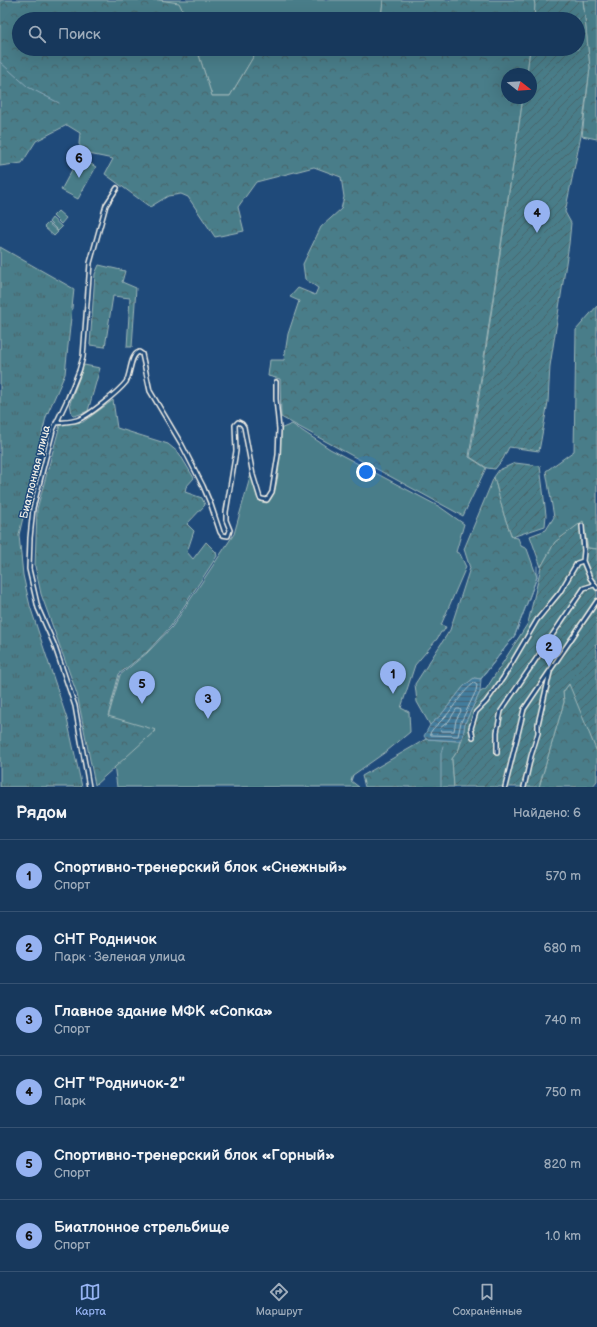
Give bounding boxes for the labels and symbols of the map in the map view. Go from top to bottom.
north arrow [501,68,537,104]
pin: 6 [66,145,92,178]
pin: 4 [524,200,550,233]
street label: Биатлонная улица [17,423,53,520]
your location [356,462,376,482]
pin: 2 [536,634,562,667]
pin: 1 [380,661,406,694]
pin: 5 [129,671,155,704]
pin: 3 [195,686,221,719]

